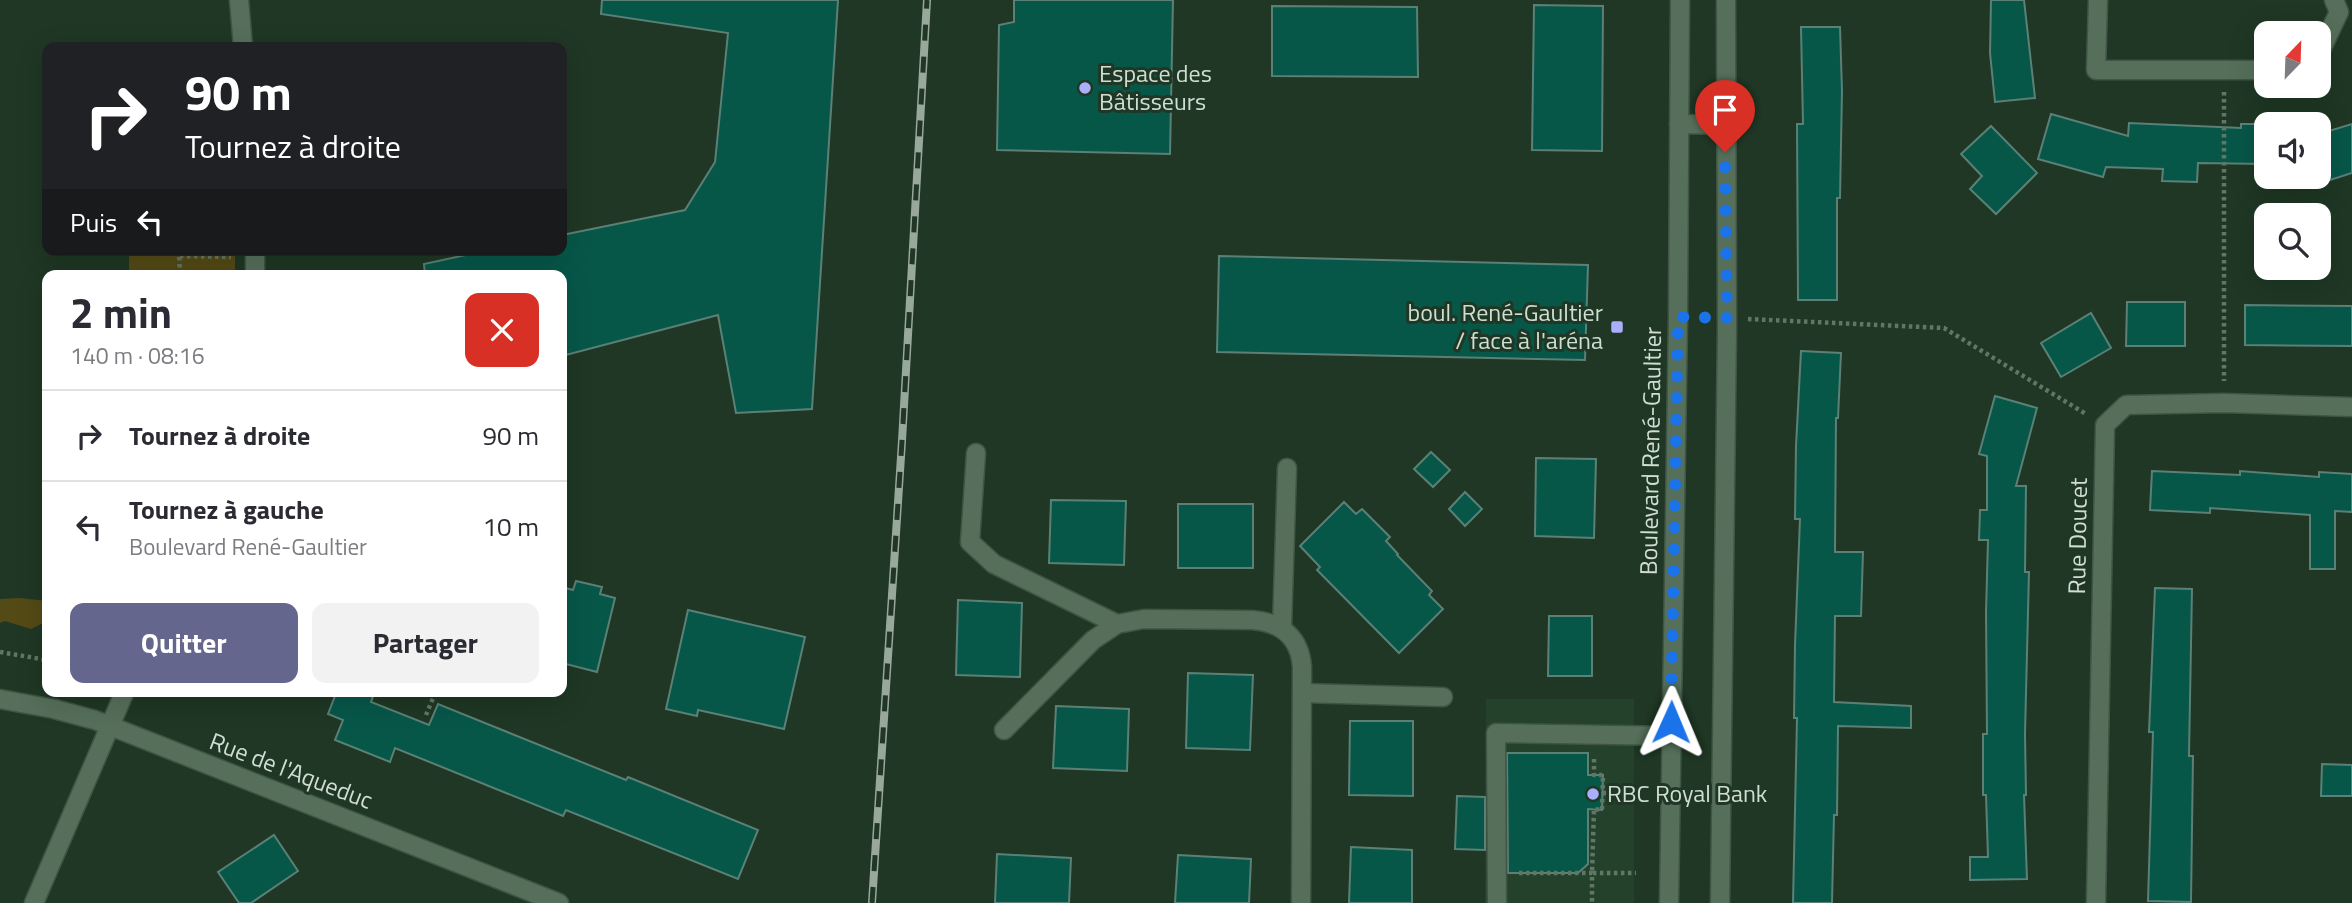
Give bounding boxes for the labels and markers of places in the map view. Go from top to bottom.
place label: Espace des Bâtisseurs [1099,55,1212,119]
marker: Espace des Bâtisseurs [1077,80,1093,96]
pin [1695,80,1755,152]
place label: boul. René-Gaultier / face à l'aréna [1408,294,1603,358]
marker: boul. René-Gaultier / face à l'aréna [1609,319,1625,335]
place label: RBC Royal Bank [1607,775,1768,811]
marker: RBC Royal Bank [1585,786,1601,802]

